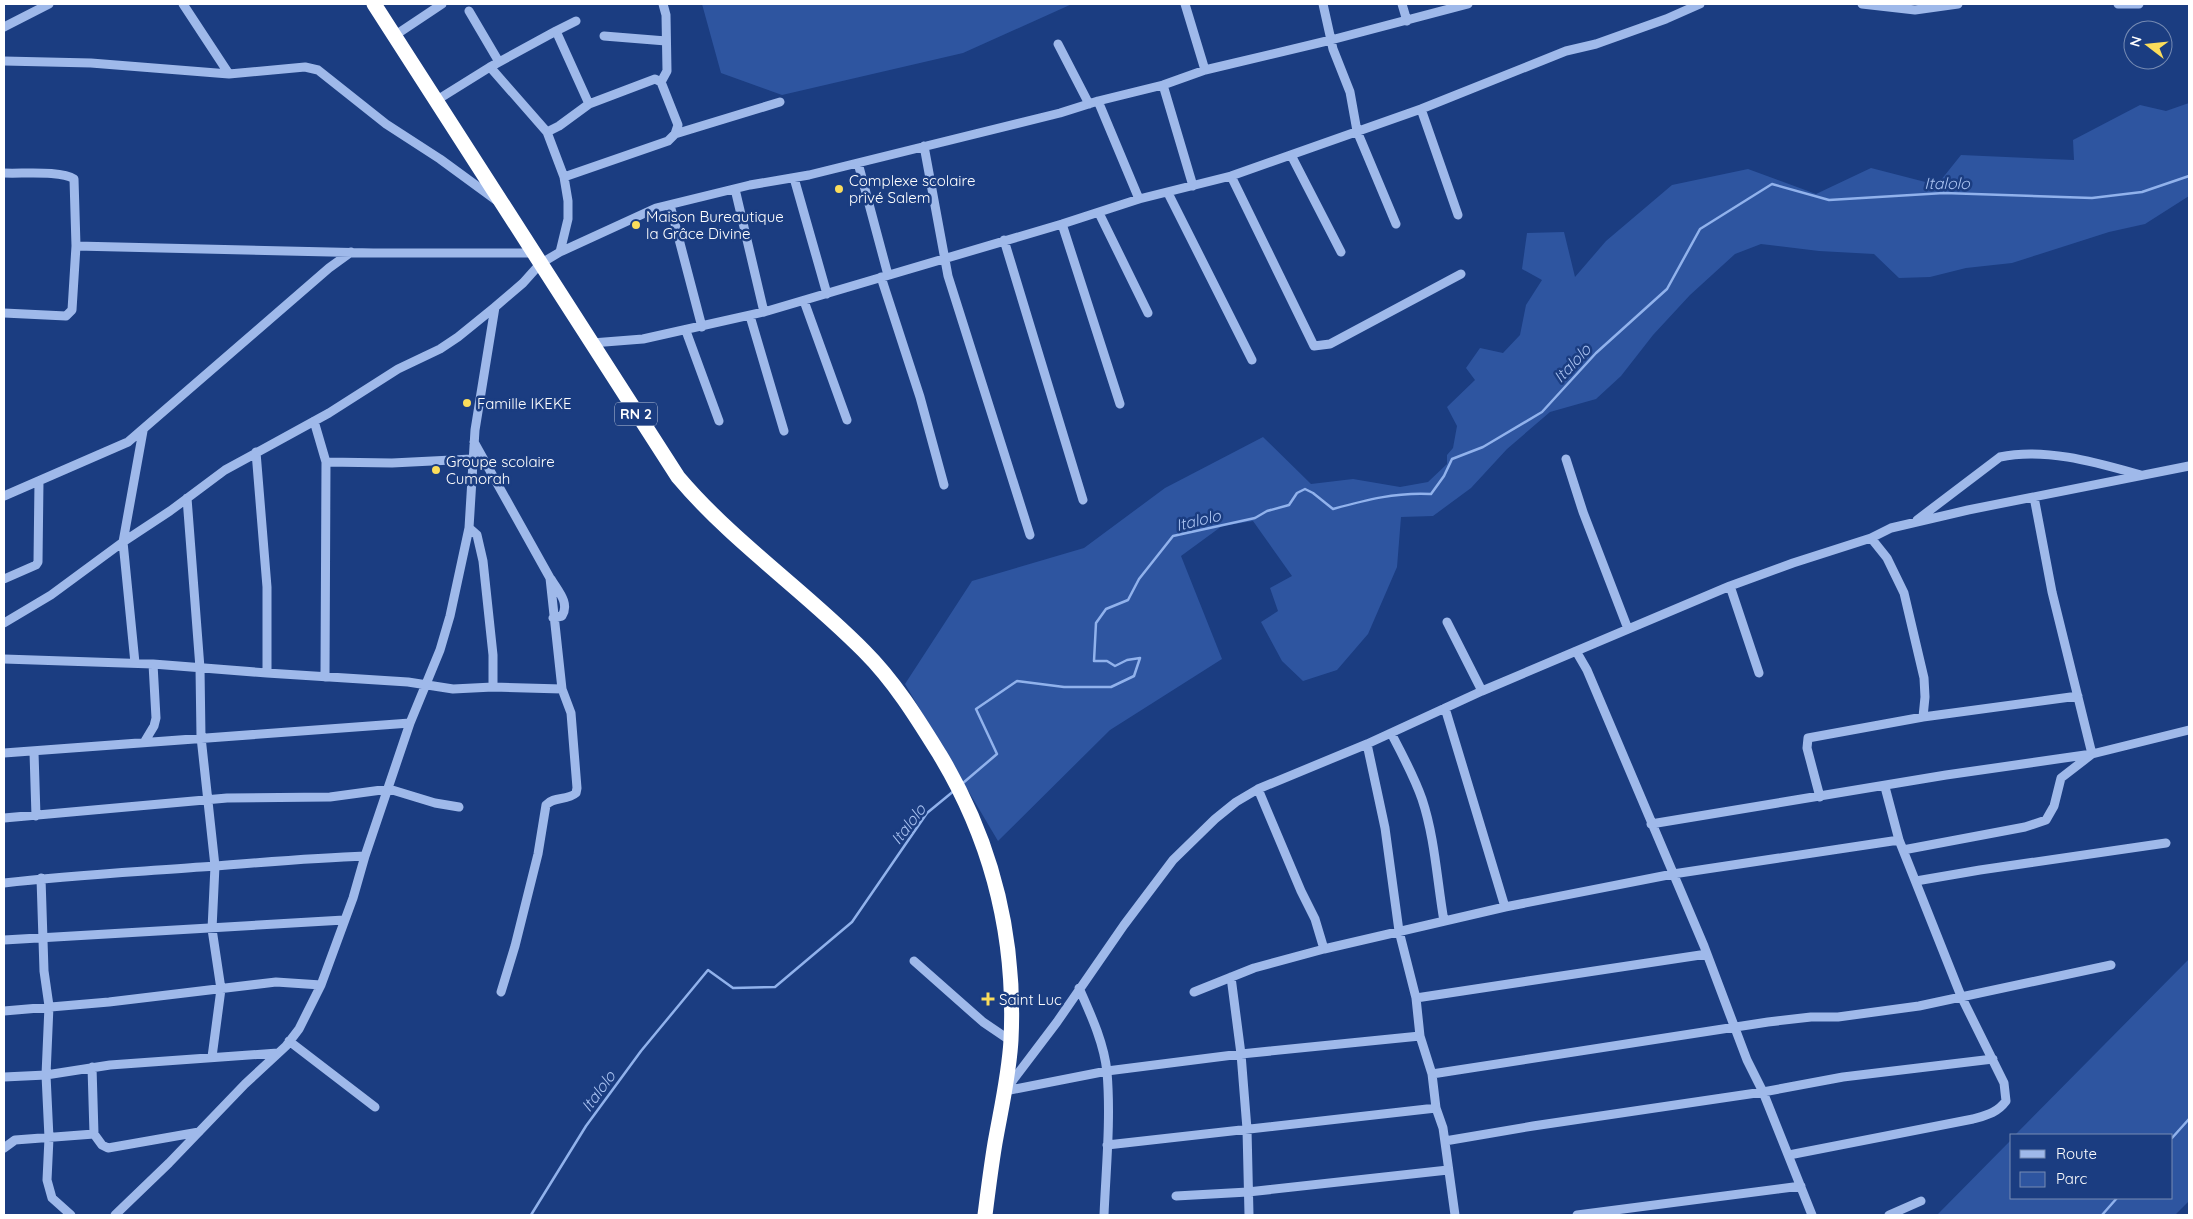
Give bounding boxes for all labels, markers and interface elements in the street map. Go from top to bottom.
north arrow [2123,20,2173,70]
text: N [2125,34,2146,49]
place label: Complexe scolaire privé Salem [849,171,976,207]
water label: Italolo [1924,173,1971,193]
marker: Complexe scolaire privé Salem [833,183,845,195]
place label: Maison Bureautique la Grâce Divine [646,207,784,243]
marker: Maison Bureautique la Grâce Divine [630,219,642,231]
water label: Italolo [1549,339,1596,386]
place label: Famille IKEKE [477,394,572,413]
marker: Famille IKEKE [461,397,473,409]
road number: RN 2 [615,402,657,426]
place label: Groupe scolaire Cumorah [446,452,555,488]
marker: Groupe scolaire Cumorah [430,464,442,476]
water label: Italolo [1174,504,1224,535]
water label: Italolo [886,799,930,848]
place label: Saint Luc [999,990,1062,1009]
marker: Saint Luc [981,992,995,1006]
water label: Italolo [577,1066,620,1115]
legend [2010,1134,2173,1199]
text: Route [2056,1144,2097,1163]
text: Parc [2056,1169,2087,1188]

